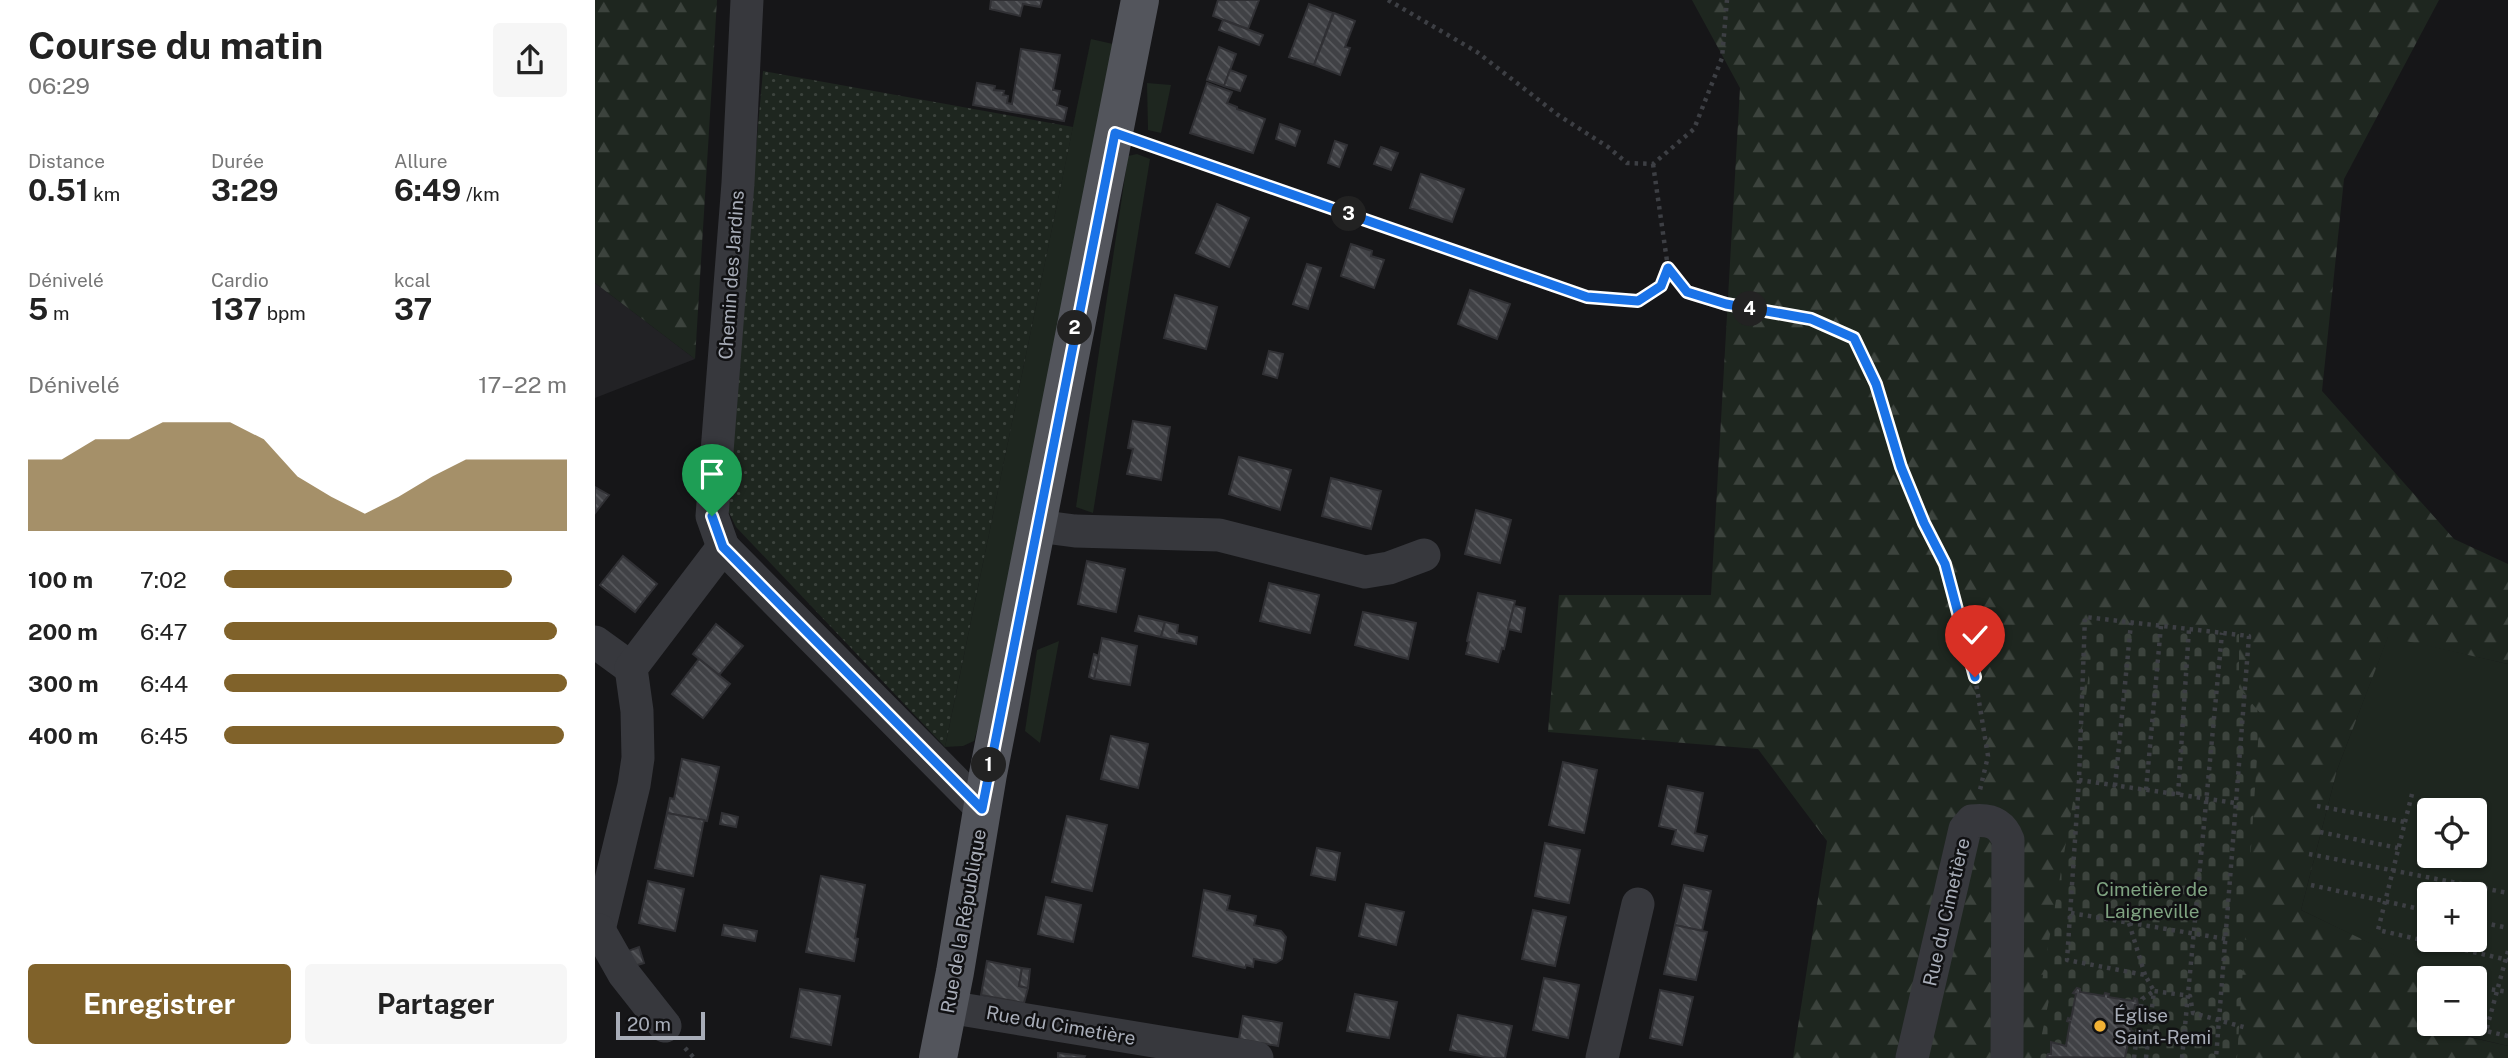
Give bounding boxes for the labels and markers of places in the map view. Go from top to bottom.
pin: 3 [1331,196,1367,232]
pin: 4 [1733,292,1767,326]
pin: 2 [1057,310,1093,346]
pin [682,444,742,516]
pin [1945,605,2005,677]
pin: 1 [971,748,1007,782]
place label: Église Saint-Remi [2114,1004,2211,1048]
marker: Église Saint-Remi [2092,1018,2108,1034]

